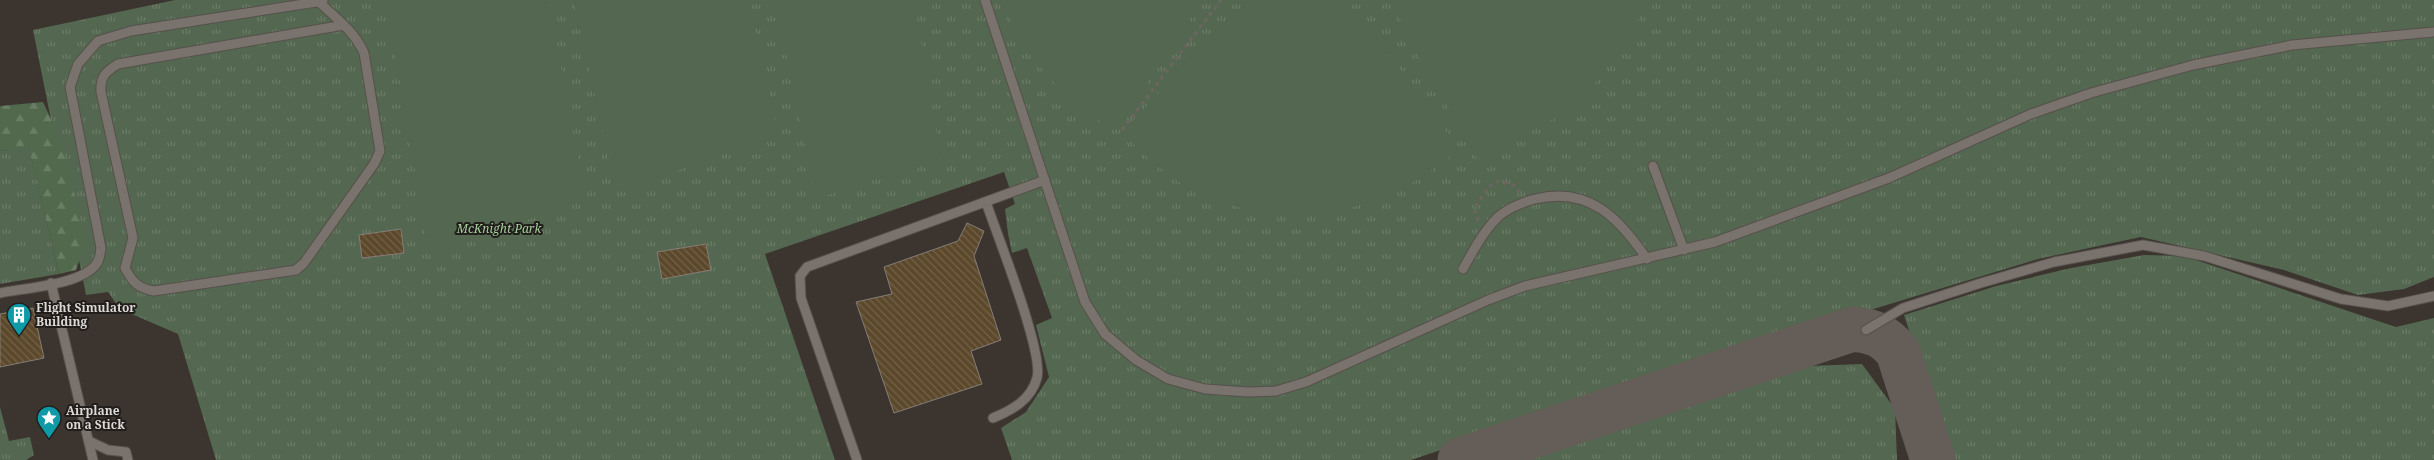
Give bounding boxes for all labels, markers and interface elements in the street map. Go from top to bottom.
park label: McKnight Park [456,220,542,237]
place label: Flight Simulator Building [36,299,136,330]
building icon: Flight Simulator Building [6,302,32,336]
place label: Airplane on a Stick [66,402,125,433]
place icon: Airplane on a Stick [36,405,62,439]

